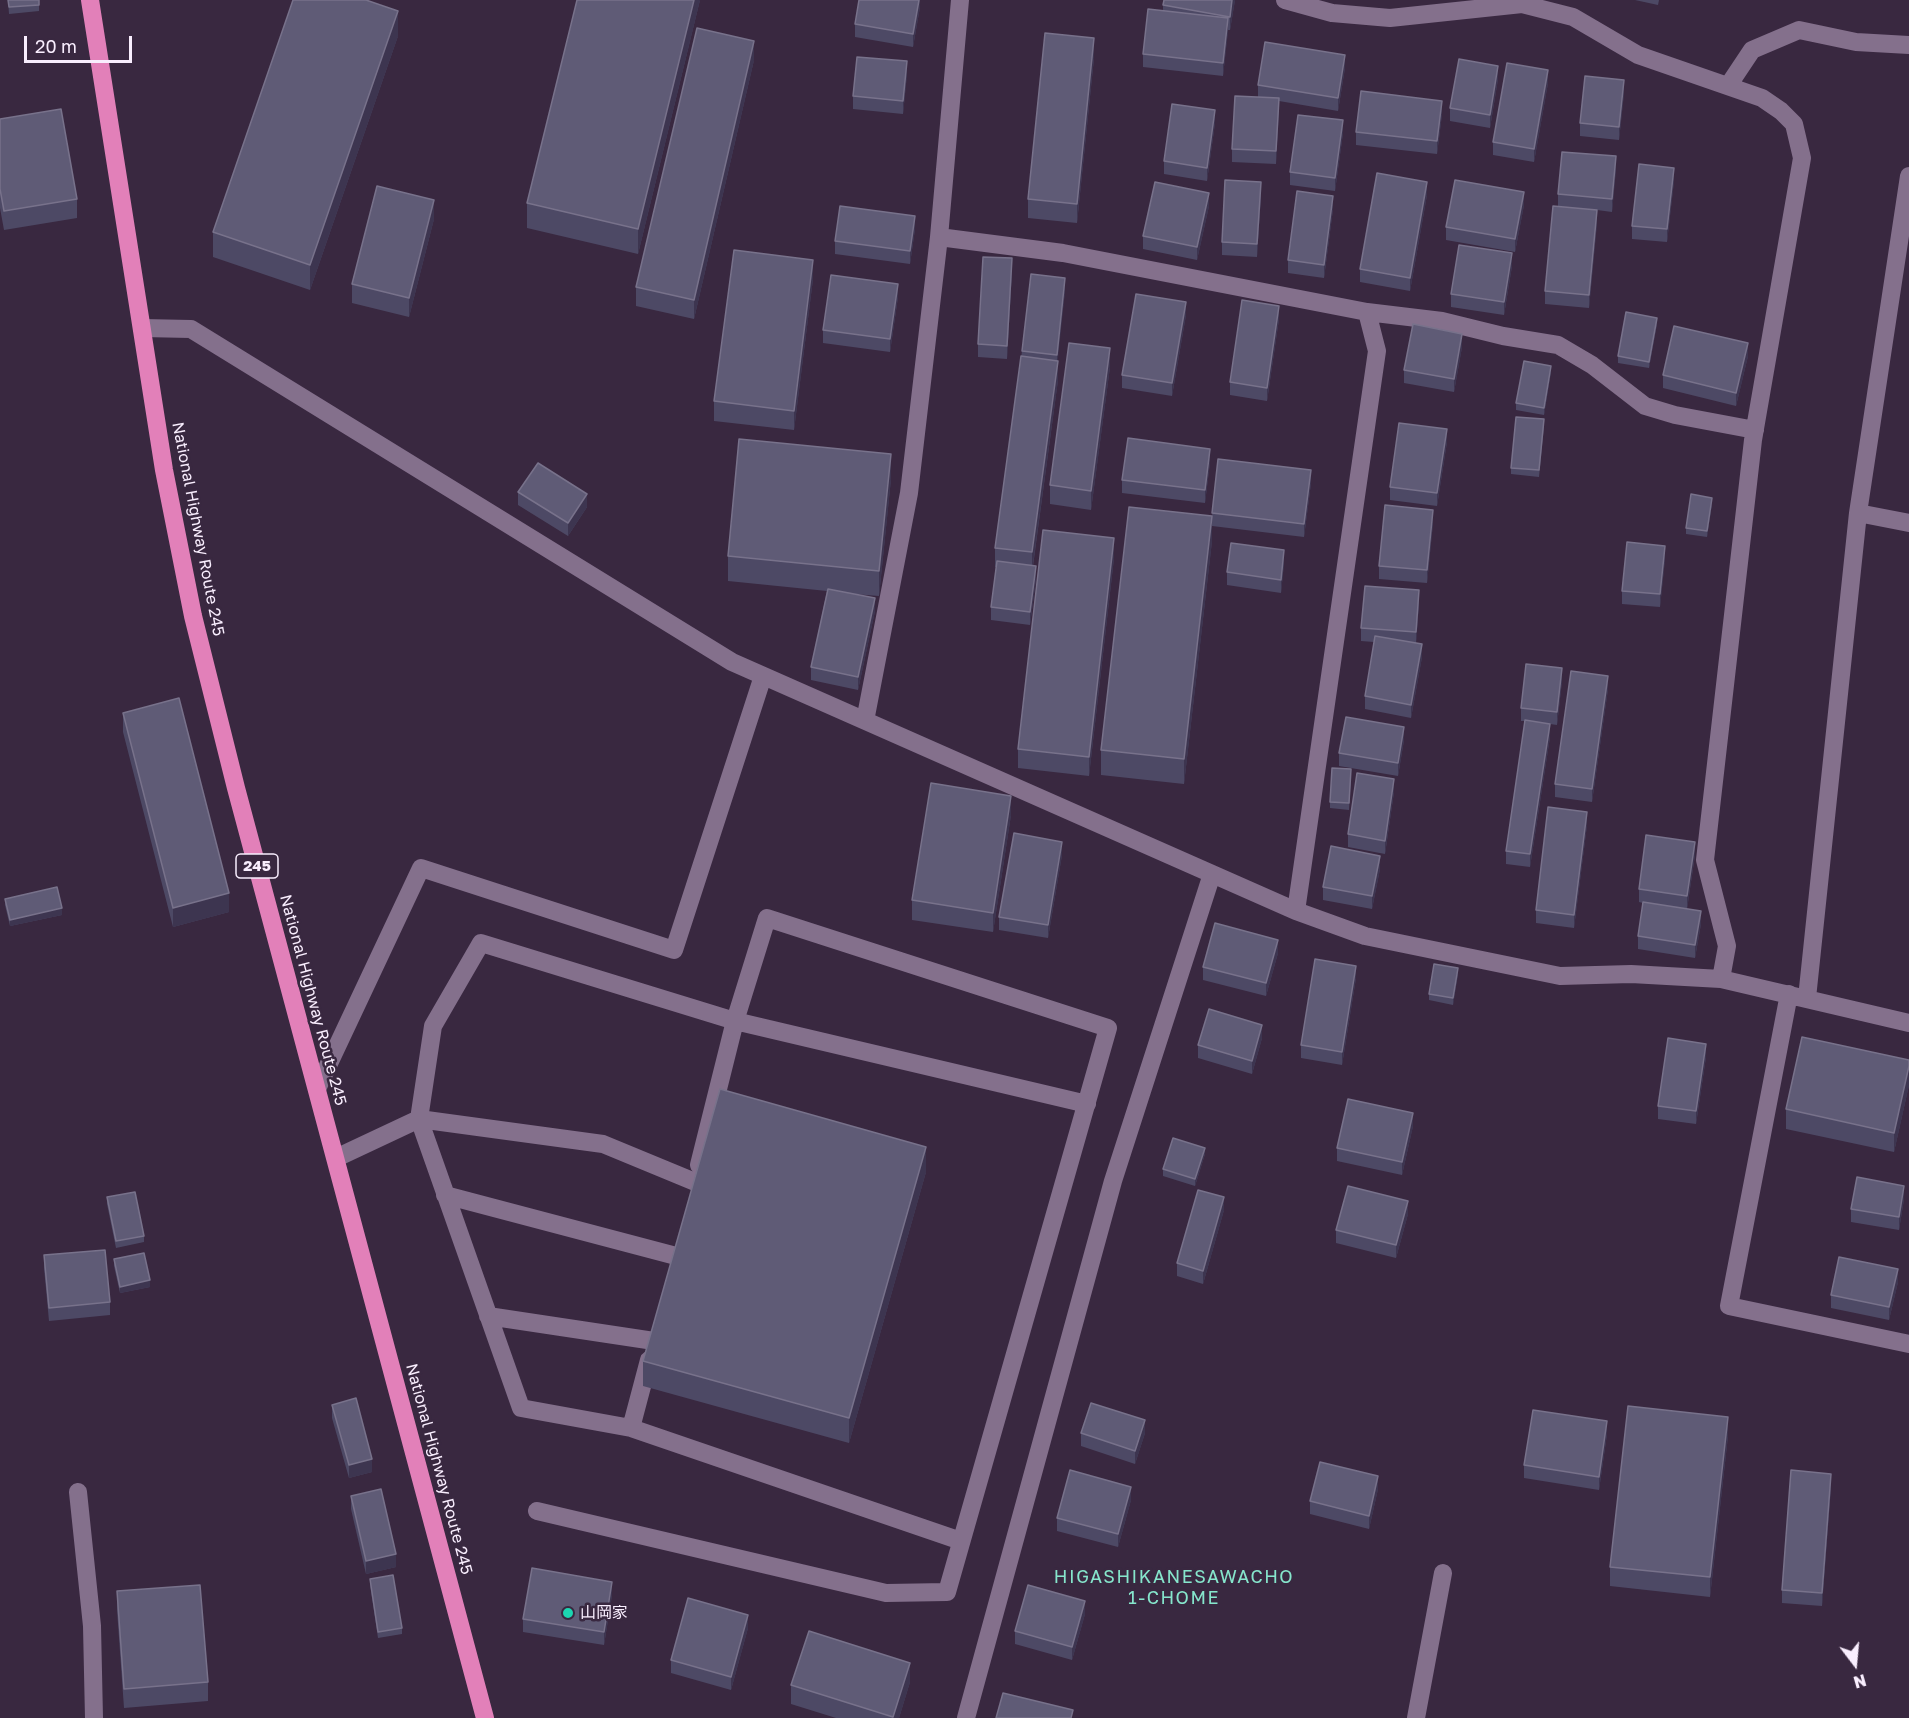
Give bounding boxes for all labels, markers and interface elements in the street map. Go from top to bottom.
scale bar [27,24,135,62]
text: 20 m [35,35,77,57]
street label: National Highway Route 245 [168,420,228,638]
road number: 245 [236,854,278,878]
street label: National Highway Route 245 [276,892,350,1108]
street label: National Highway Route 245 [402,1361,476,1577]
district label: HIGASHIKANESAWACHO 1-CHOME [1054,1566,1294,1608]
place label: 山岡家 [580,1603,628,1623]
marker: 山岡家 [561,1606,575,1620]
north arrow [1825,1634,1885,1694]
text: N [1851,1670,1869,1693]

